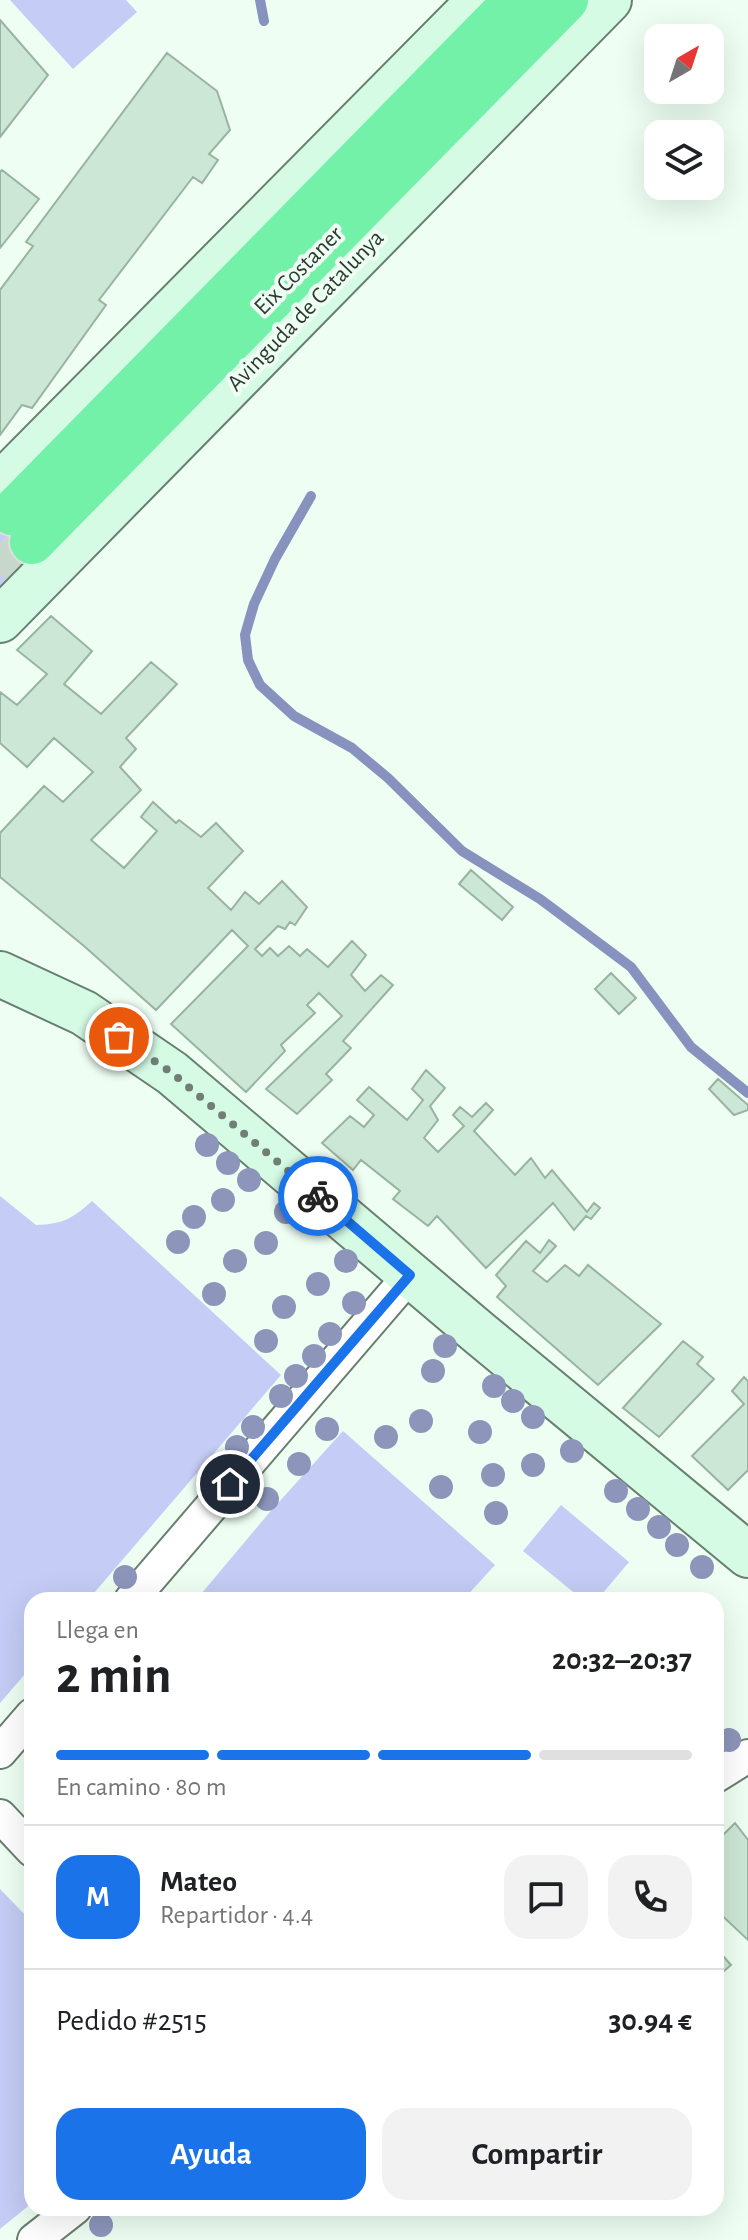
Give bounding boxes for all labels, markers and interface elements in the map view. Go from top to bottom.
north arrow [644,24,724,104]
map controls [644,24,724,200]
button: layers [644,120,724,200]
street label: Eix Costaner [250,222,348,320]
street label: Avinguda de Catalunya [223,225,389,396]
pin [85,1003,153,1071]
icon: bag [97,1015,141,1059]
courier [278,1156,358,1236]
icon: bike [296,1174,340,1218]
pin [196,1450,264,1518]
icon: home [208,1462,252,1506]
text: Llega en [56,1617,139,1643]
text: 20:32–20:37 [552,1645,692,1675]
text: 2 min [56,1650,171,1702]
text: En camino · 80 m [56,1774,226,1800]
button: chat [504,1855,588,1939]
button: phone [608,1855,692,1939]
text: Mateo [160,1867,237,1897]
text: M [86,1882,110,1912]
text: Repartidor · 4.4 [160,1902,313,1928]
text: Pedido #2515 [56,2006,207,2036]
text: 30.94 € [608,2006,692,2036]
button: Ayuda [56,2108,366,2200]
button: Compartir [382,2108,692,2200]

